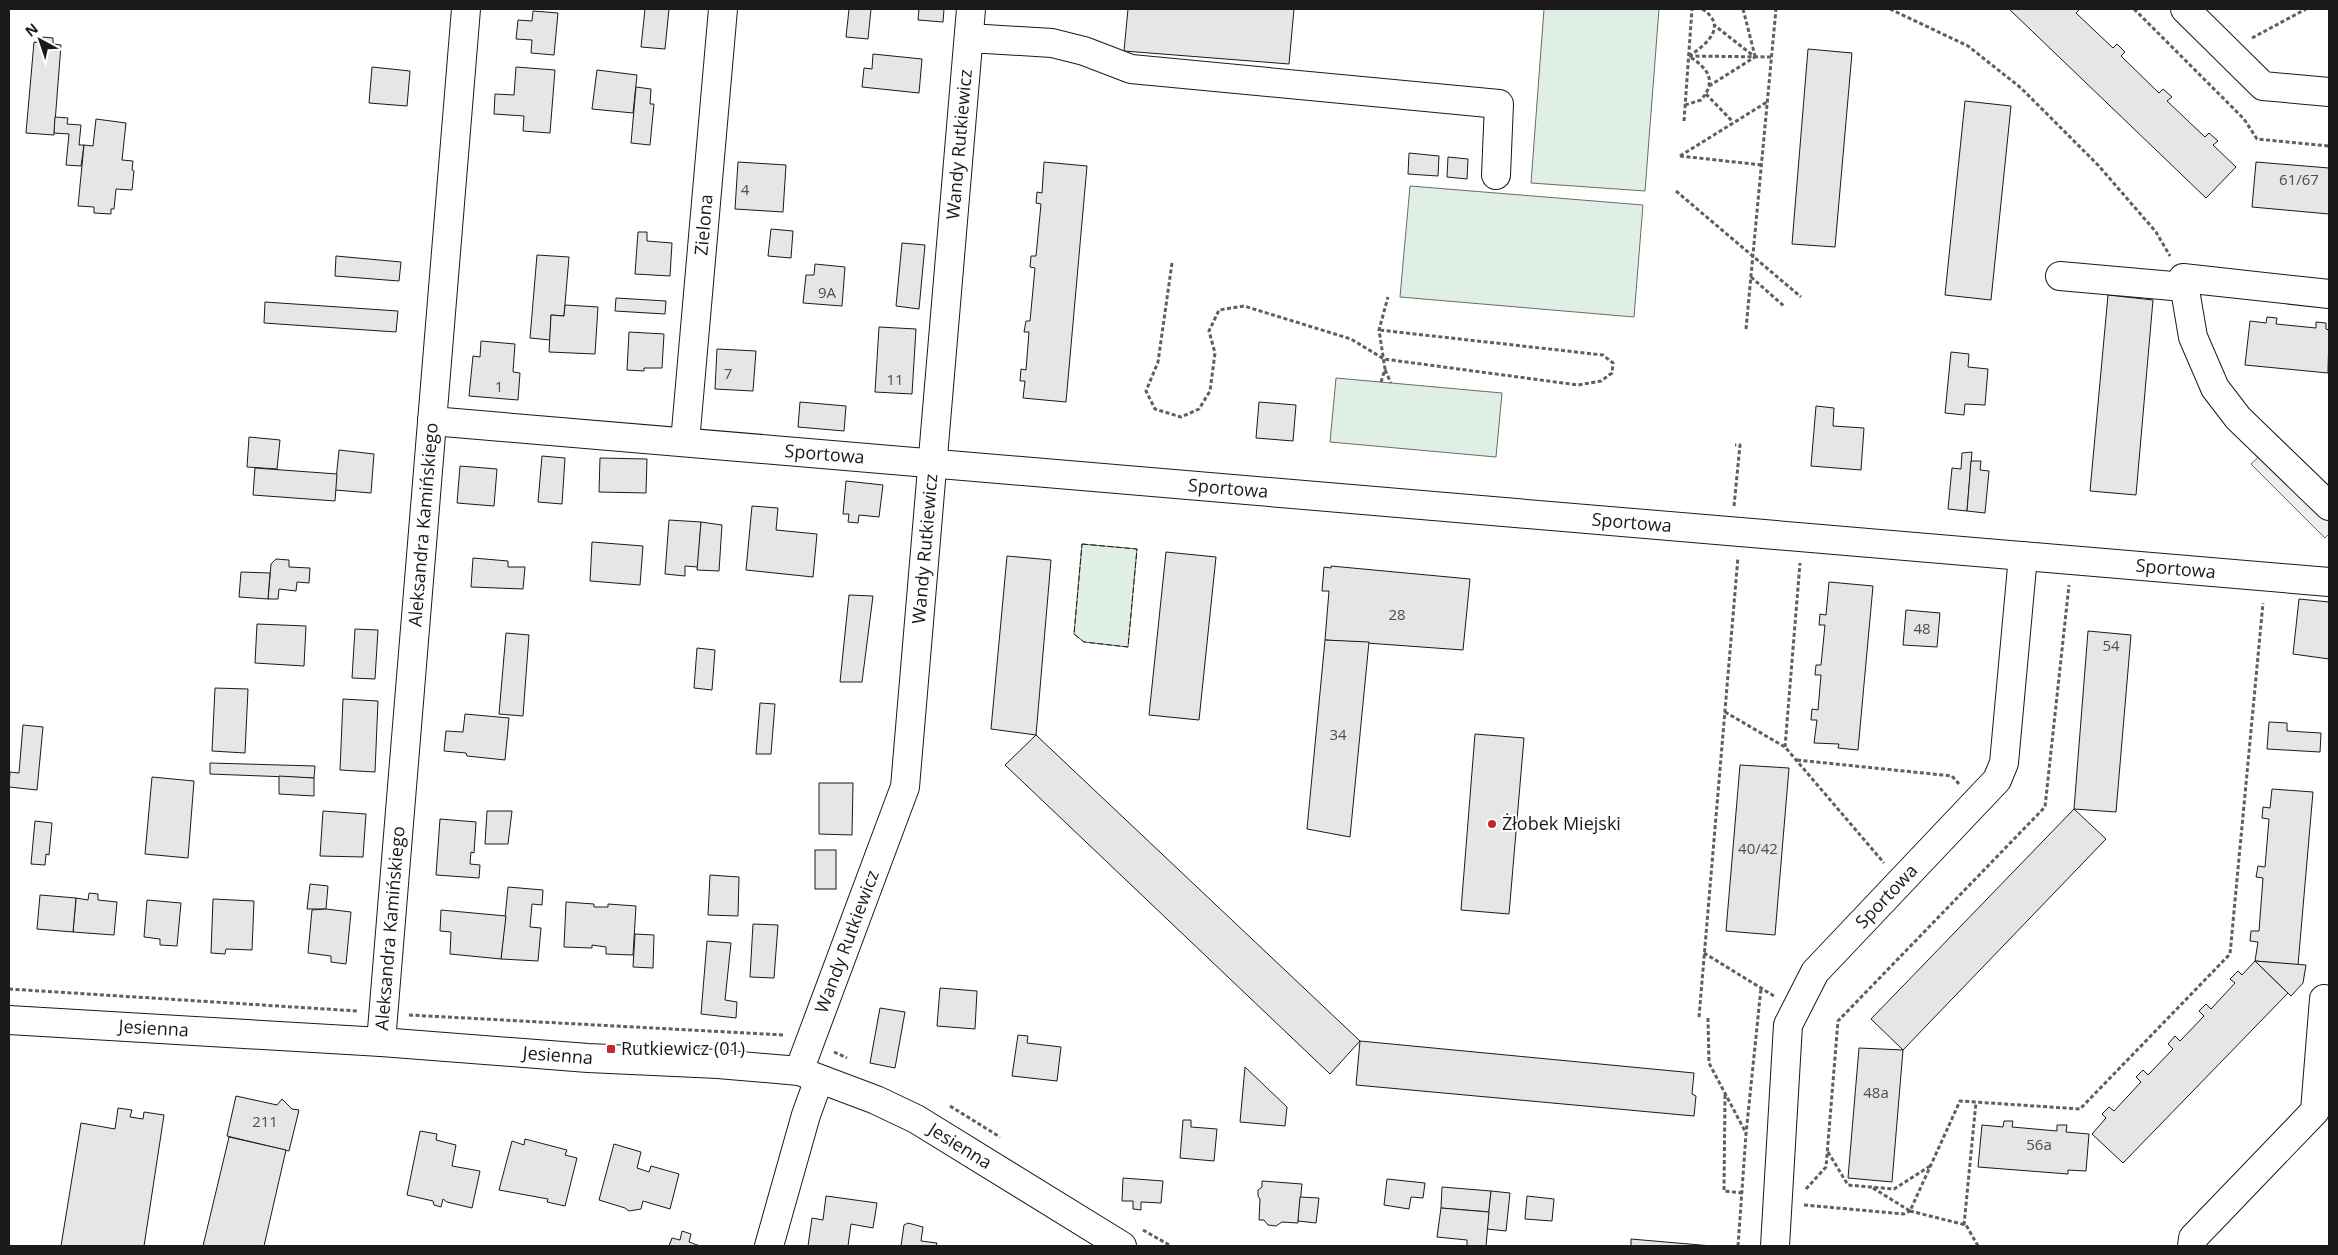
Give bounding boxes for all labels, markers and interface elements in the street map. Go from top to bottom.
north arrow [15,15,65,65]
text: N [21,19,42,41]
street label: Wandy Rutkiewicz [940,68,977,220]
house number: 61/67 [2279,169,2319,189]
house number: 4 [741,179,750,199]
street label: Zielona [688,193,718,256]
house number: 9A [818,282,837,302]
house number: 7 [724,363,732,383]
house number: 11 [886,369,904,389]
house number: 1 [495,376,503,396]
street label: Aleksandra Kamińskiego [402,422,443,628]
street label: Sportowa [784,438,866,469]
street label: Sportowa [1187,472,1269,503]
street label: Wandy Rutkiewicz [906,473,943,625]
street label: Sportowa [1591,506,1673,537]
street label: Sportowa [2135,553,2217,583]
house number: 28 [1388,604,1406,624]
house number: 48 [1913,618,1931,638]
house number: 54 [2102,635,2120,655]
house number: 34 [1329,724,1347,744]
place label: Żłobek Miejski [1502,811,1621,835]
marker: Żłobek Miejski [1486,818,1498,830]
street label: Aleksandra Kamińskiego [369,825,410,1031]
house number: 40/42 [1738,838,1778,858]
street label: Sportowa [1850,858,1922,933]
street label: Wandy Rutkiewicz [809,867,884,1016]
street label: Jesienna [116,1013,190,1042]
place label: Rutkiewicz (01) [621,1036,745,1060]
street label: Jesienna [520,1040,594,1069]
marker: Rutkiewicz (01) [605,1043,617,1055]
house number: 48a [1863,1082,1889,1102]
house number: 211 [252,1111,278,1131]
street label: Jesienna [923,1116,997,1174]
house number: 56a [2026,1134,2052,1154]

